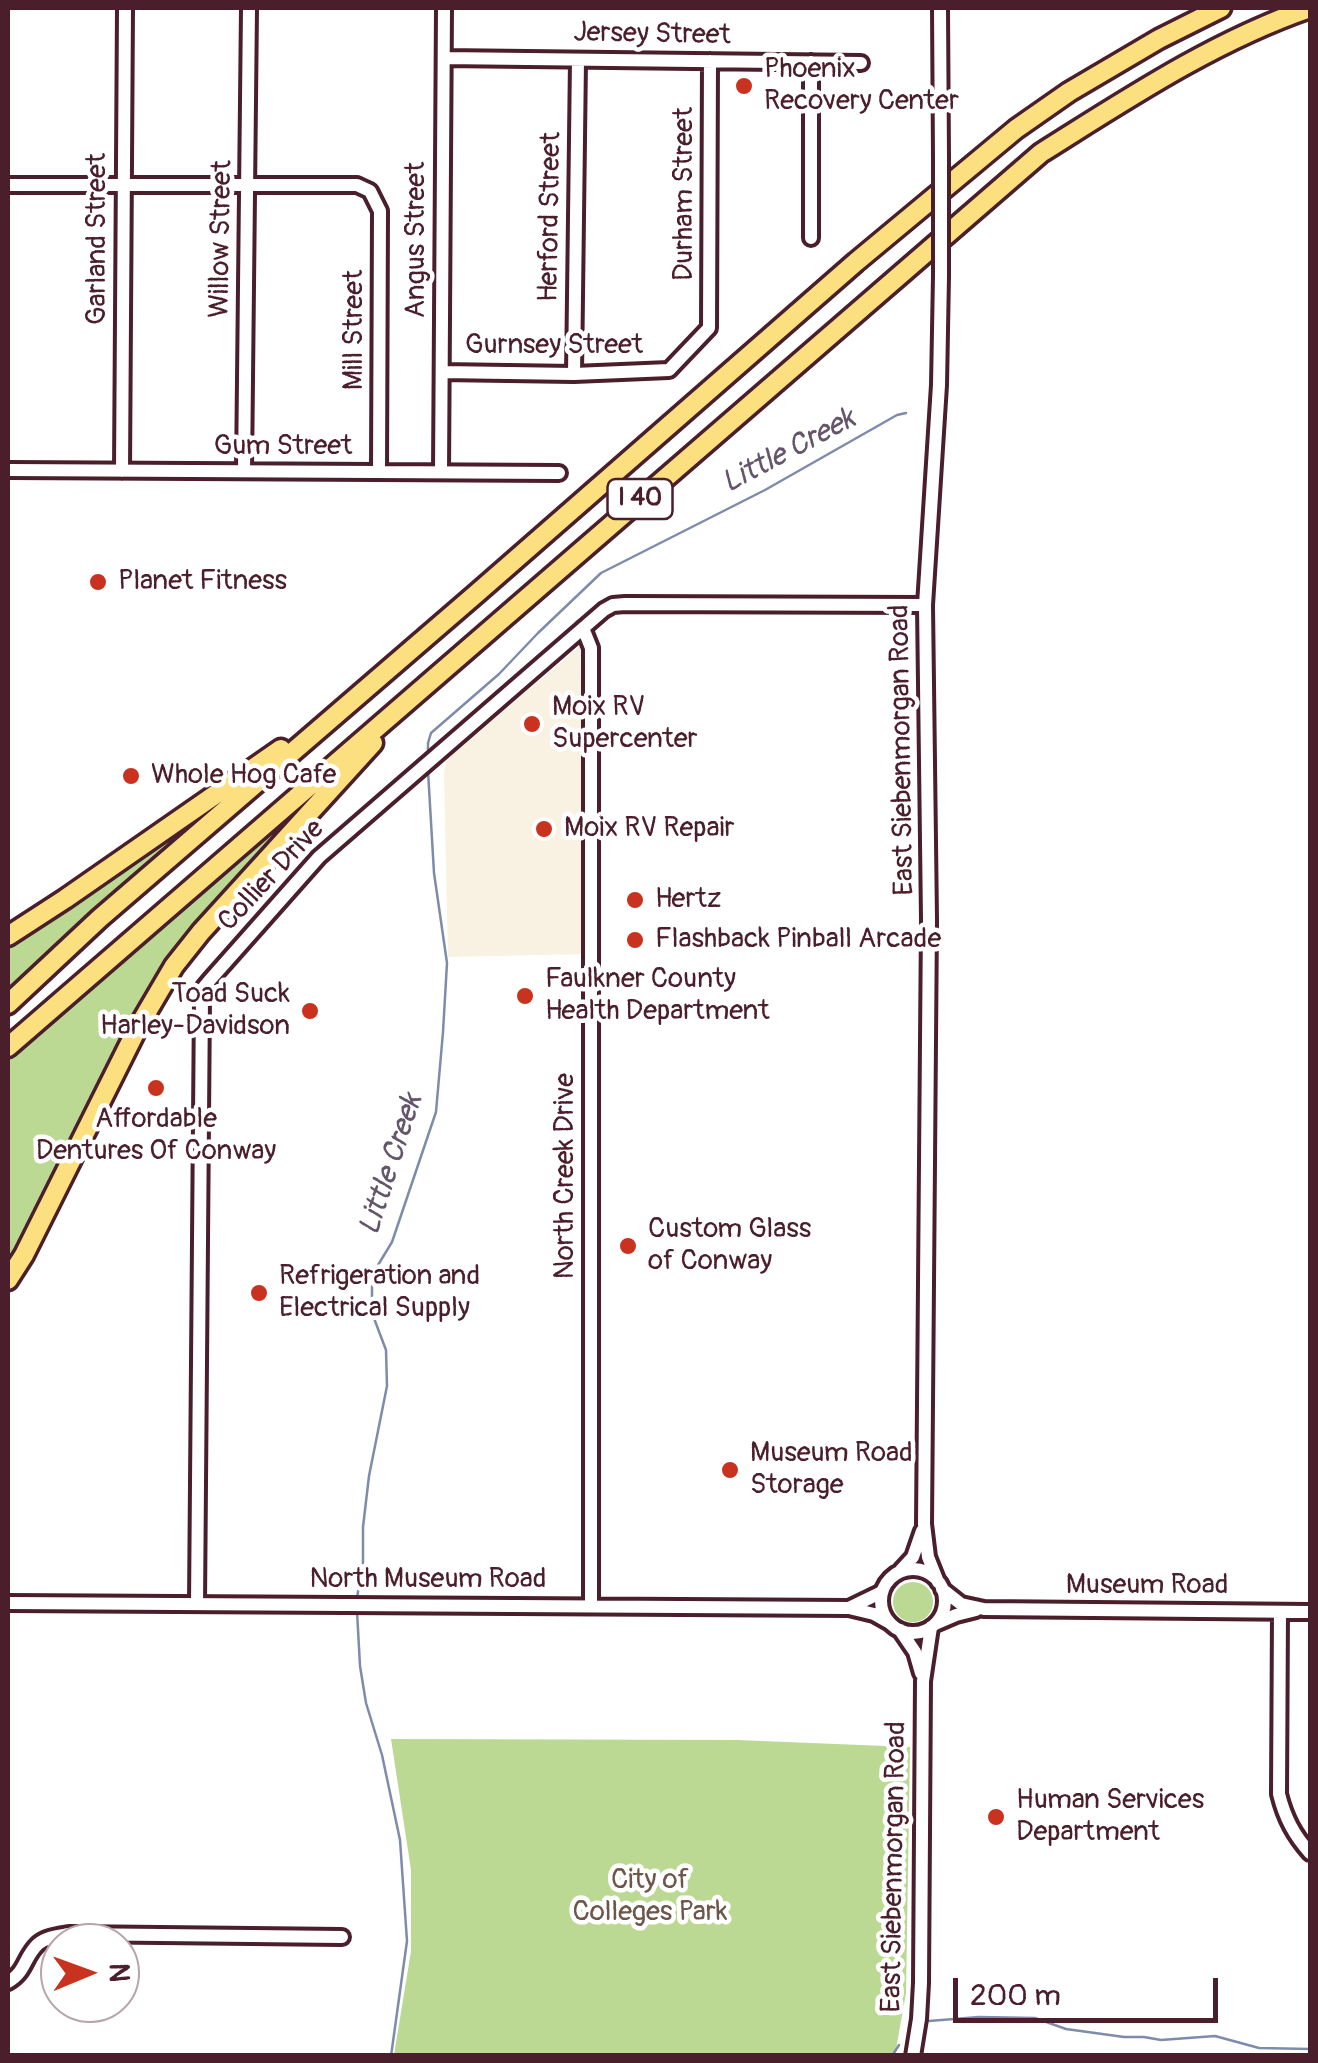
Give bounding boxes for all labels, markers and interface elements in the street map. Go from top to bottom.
street label: Jersey Street [573,17,731,53]
place label: Phoenix Recovery Center [764,53,959,119]
marker: Phoenix Recovery Center [733,75,755,97]
street label: Durham Street [668,107,702,281]
street label: Herford Street [533,132,569,302]
street label: Garland Street [81,153,115,325]
street label: Willow Street [204,160,240,318]
street label: Angus Street [400,162,434,318]
street label: Mill Street [338,270,372,390]
street label: Gurnsey Street [465,329,643,363]
water label: Little Creek [716,402,862,502]
street label: Gum Street [214,430,352,464]
road number: I 40 [608,479,672,519]
place label: Planet Fitness [118,565,287,599]
marker: Planet Fitness [87,571,109,593]
street label: East Siebenmorgan Road [884,604,922,896]
place label: Moix RV Supercenter [552,691,698,757]
marker: Moix RV Supercenter [521,713,543,735]
place label: Whole Hog Cafe [151,759,336,793]
marker: Whole Hog Cafe [120,765,142,787]
place label: Moix RV Repair [564,812,735,846]
street label: Collier Drive [212,813,332,939]
marker: Moix RV Repair [533,818,555,840]
place label: Hertz [655,883,721,917]
marker: Hertz [624,889,646,911]
place label: Flashback Pinball Arcade [655,923,941,957]
marker: Flashback Pinball Arcade [624,929,646,951]
place label: Faulkner County Health Department [545,963,769,1029]
place label: Toad Suck Harley-Davidson [100,978,290,1044]
marker: Faulkner County Health Department [514,985,536,1007]
marker: Toad Suck Harley-Davidson [299,1000,321,1022]
street label: North Creek Drive [549,1073,583,1279]
marker: Affordable Dentures Of Conway [145,1077,167,1099]
water label: Little Creek [352,1090,432,1240]
place label: Affordable Dentures Of Conway [36,1103,276,1169]
place label: Custom Glass of Conway [648,1213,811,1279]
marker: Custom Glass of Conway [617,1235,639,1257]
place label: Refrigeration and Electrical Supply [279,1260,480,1326]
marker: Refrigeration and Electrical Supply [248,1282,270,1304]
place label: Museum Road Storage [750,1437,913,1503]
marker: Museum Road Storage [719,1459,741,1481]
street label: North Museum Road [309,1563,547,1597]
street label: Museum Road [1066,1569,1228,1603]
street label: East Siebenmorgan Road [876,1721,914,2013]
place label: Human Services Department [1016,1784,1204,1850]
marker: Human Services Department [985,1806,1007,1828]
park label: City of Colleges Park [573,1864,727,1930]
north arrow [40,1923,140,2023]
scale bar [958,1958,1223,2020]
text: N [101,1963,136,1982]
text: 200 m [970,1977,1061,2014]

